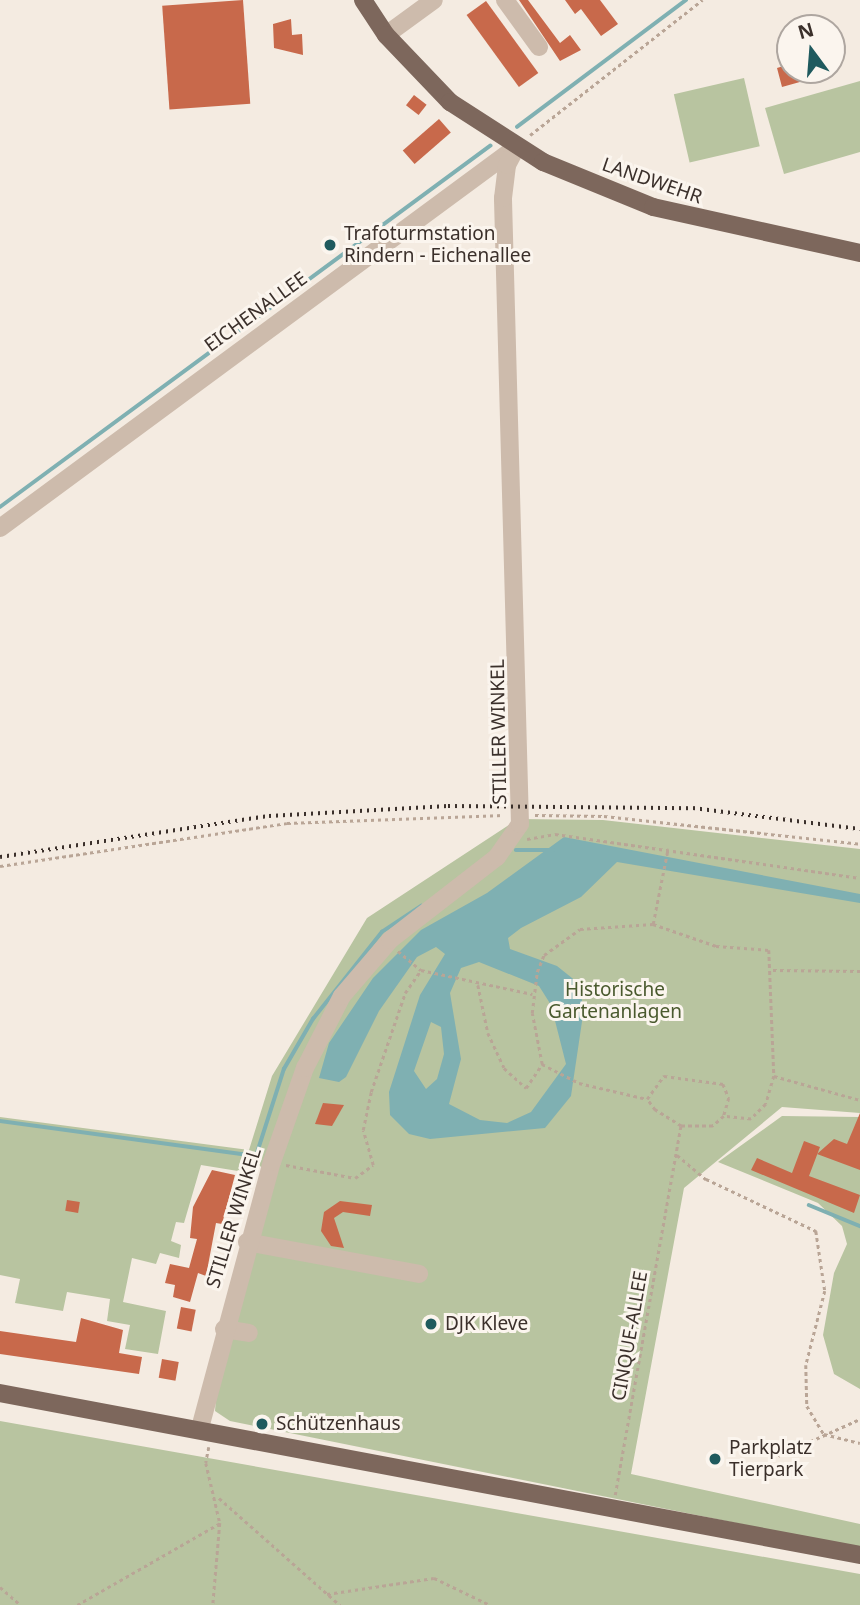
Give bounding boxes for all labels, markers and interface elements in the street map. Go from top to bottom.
north arrow [776,14,846,84]
text: N [795,16,817,45]
street label: LANDWEHR [599,153,705,209]
place label: Trafoturmstation Rindern - Eichenallee [344,223,531,267]
marker: Trafoturmstation Rindern - Eichenallee [322,237,338,253]
street label: EICHENALLEE [200,267,312,357]
street label: STILLER WINKEL [486,659,512,805]
park label: Historische Gartenanlagen [548,979,682,1023]
street label: STILLER WINKEL [202,1145,266,1291]
street label: CINQUE-ALLEE [607,1269,653,1403]
place label: DJK Kleve [445,1313,528,1335]
marker: DJK Kleve [423,1316,439,1332]
place label: Schützenhaus [276,1413,401,1435]
marker: Schützenhaus [254,1416,270,1432]
place label: Parkplatz Tierpark [729,1437,812,1481]
marker: Parkplatz Tierpark [707,1451,723,1467]

